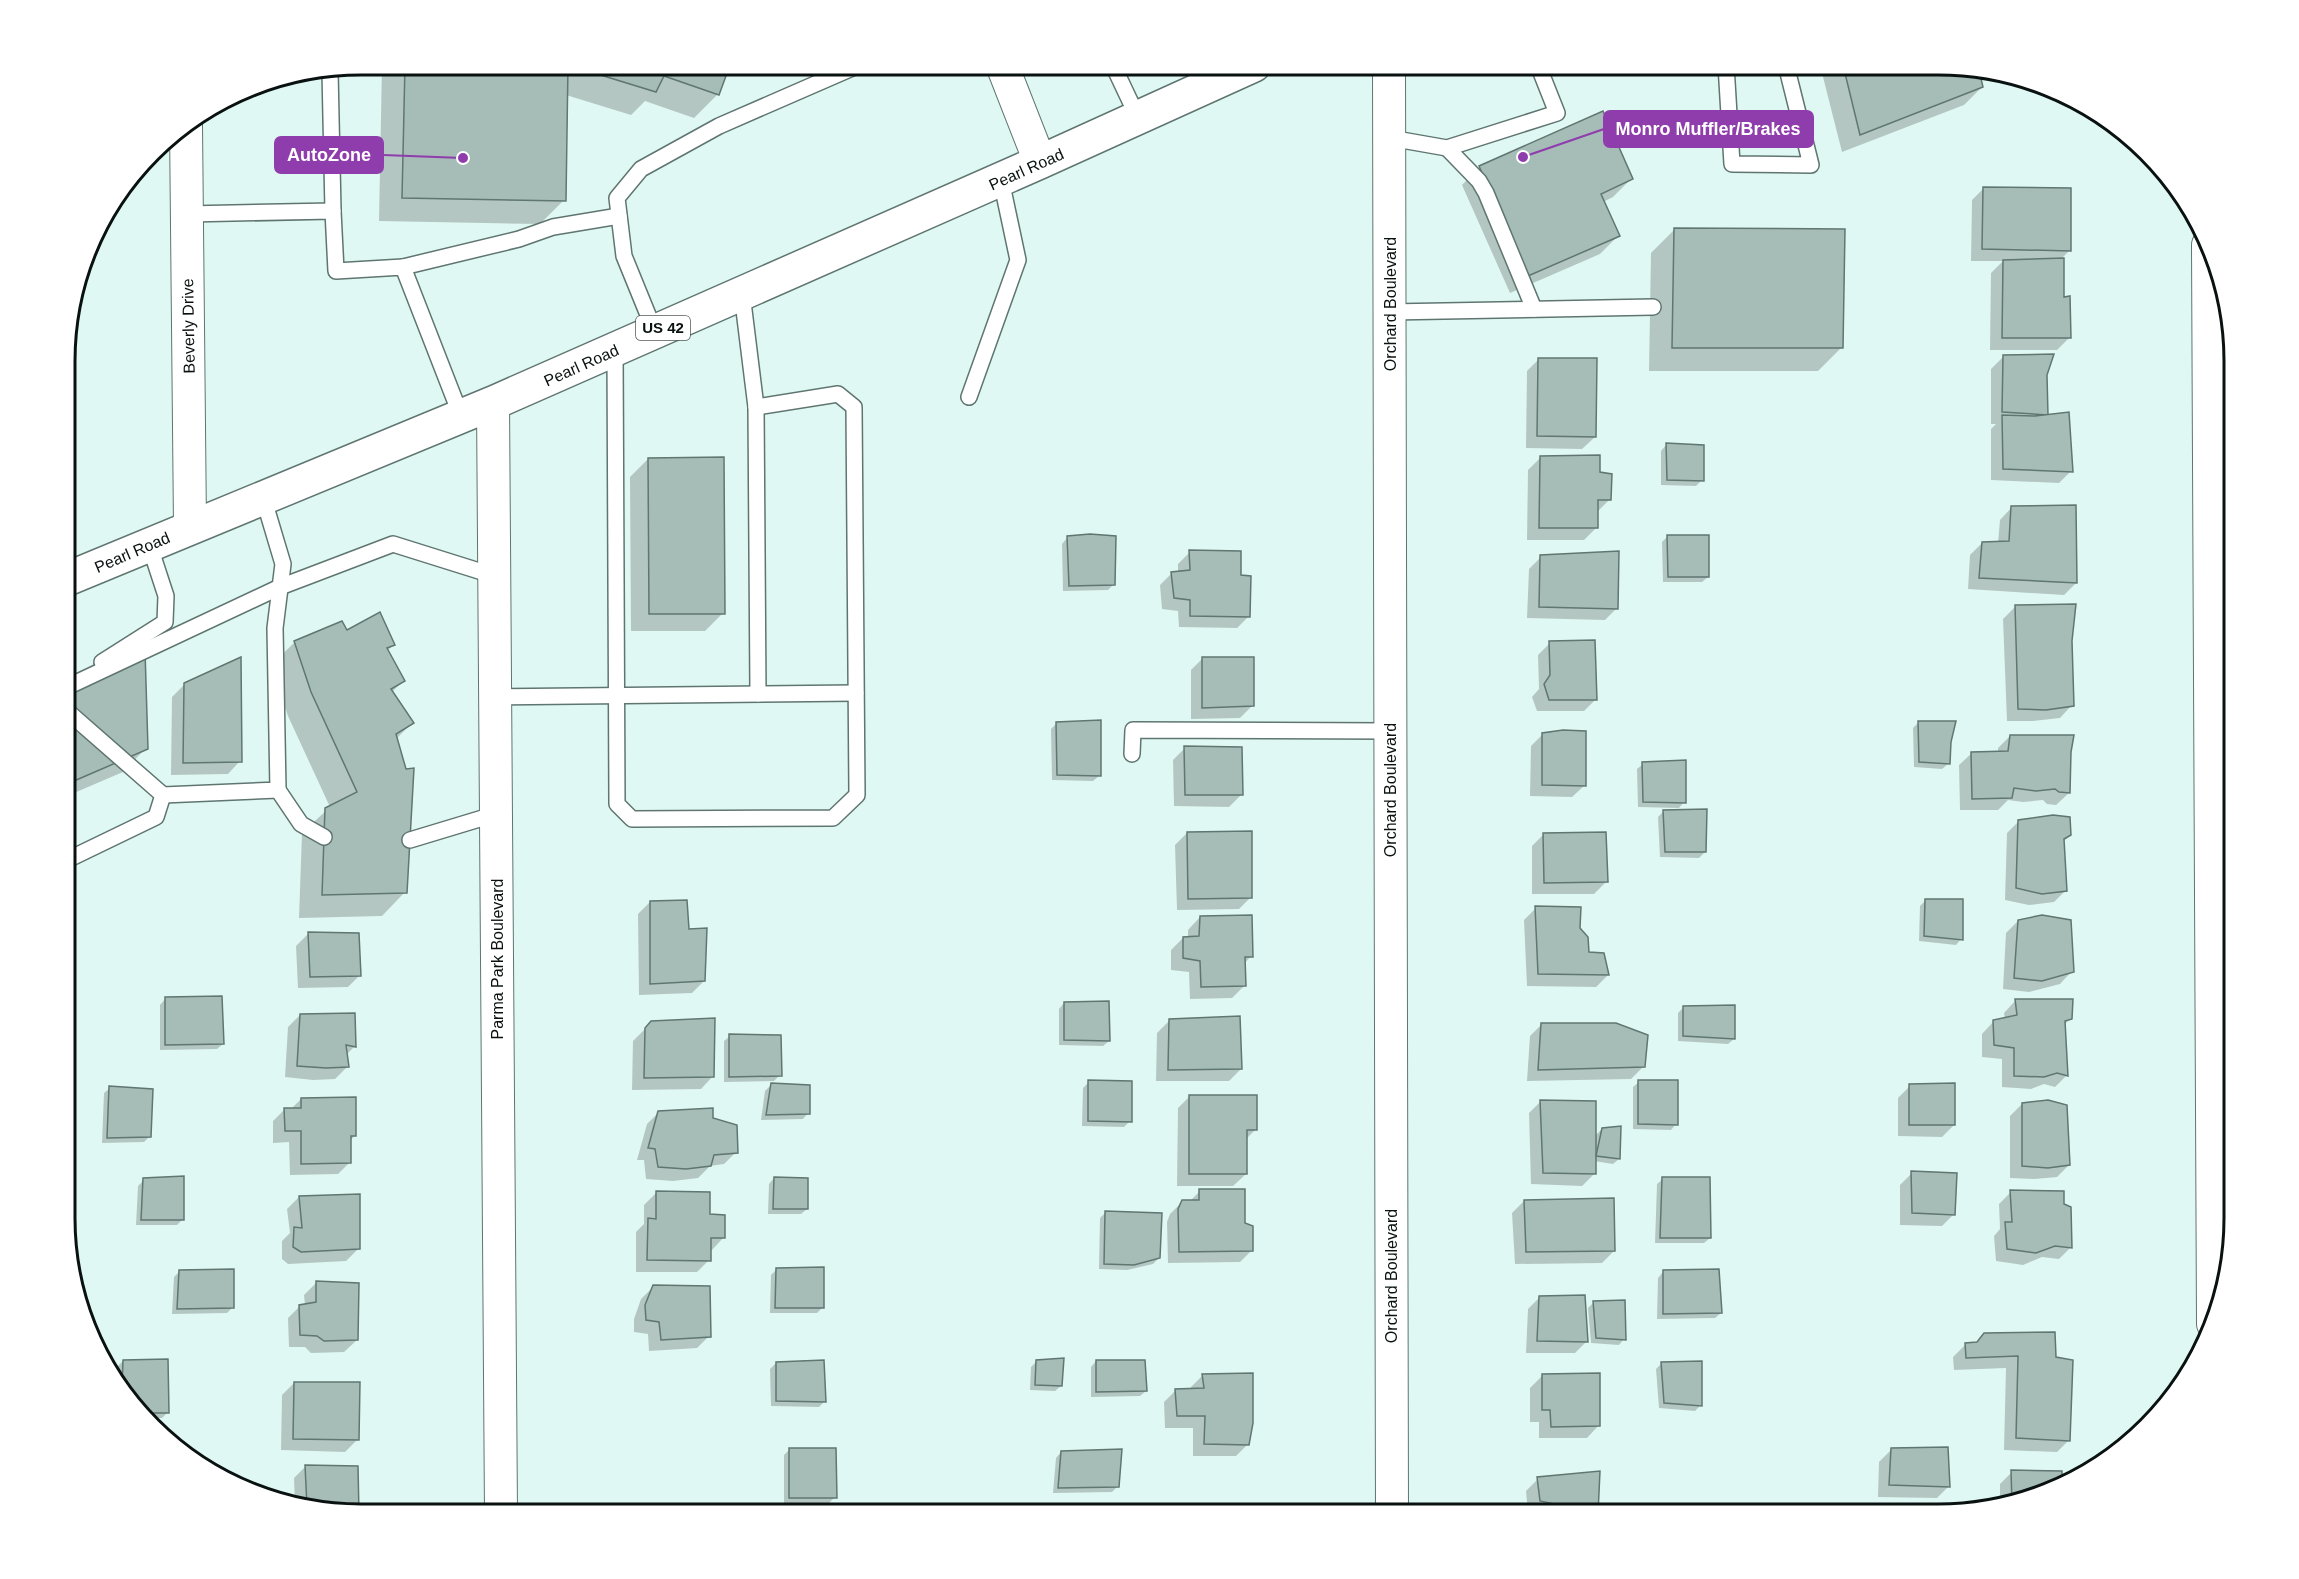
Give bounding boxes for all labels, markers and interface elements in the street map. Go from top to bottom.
callout: Monro Muffler/Brakes [1604,111,1813,147]
text: Monro Muffler/Brakes [1615,119,1801,139]
callout: AutoZone [275,137,383,173]
text: AutoZone [287,145,371,165]
street label: Pearl Road [986,145,1066,194]
street label: Orchard Boulevard [1382,237,1399,371]
street label: Beverly Drive [179,278,198,374]
road number: US 42 [636,316,690,340]
street label: Pearl Road [541,341,621,390]
street label: Pearl Road [92,529,172,576]
street label: Orchard Boulevard [1382,723,1399,857]
street label: Parma Park Boulevard [489,879,506,1039]
street label: Orchard Boulevard [1383,1209,1400,1343]

